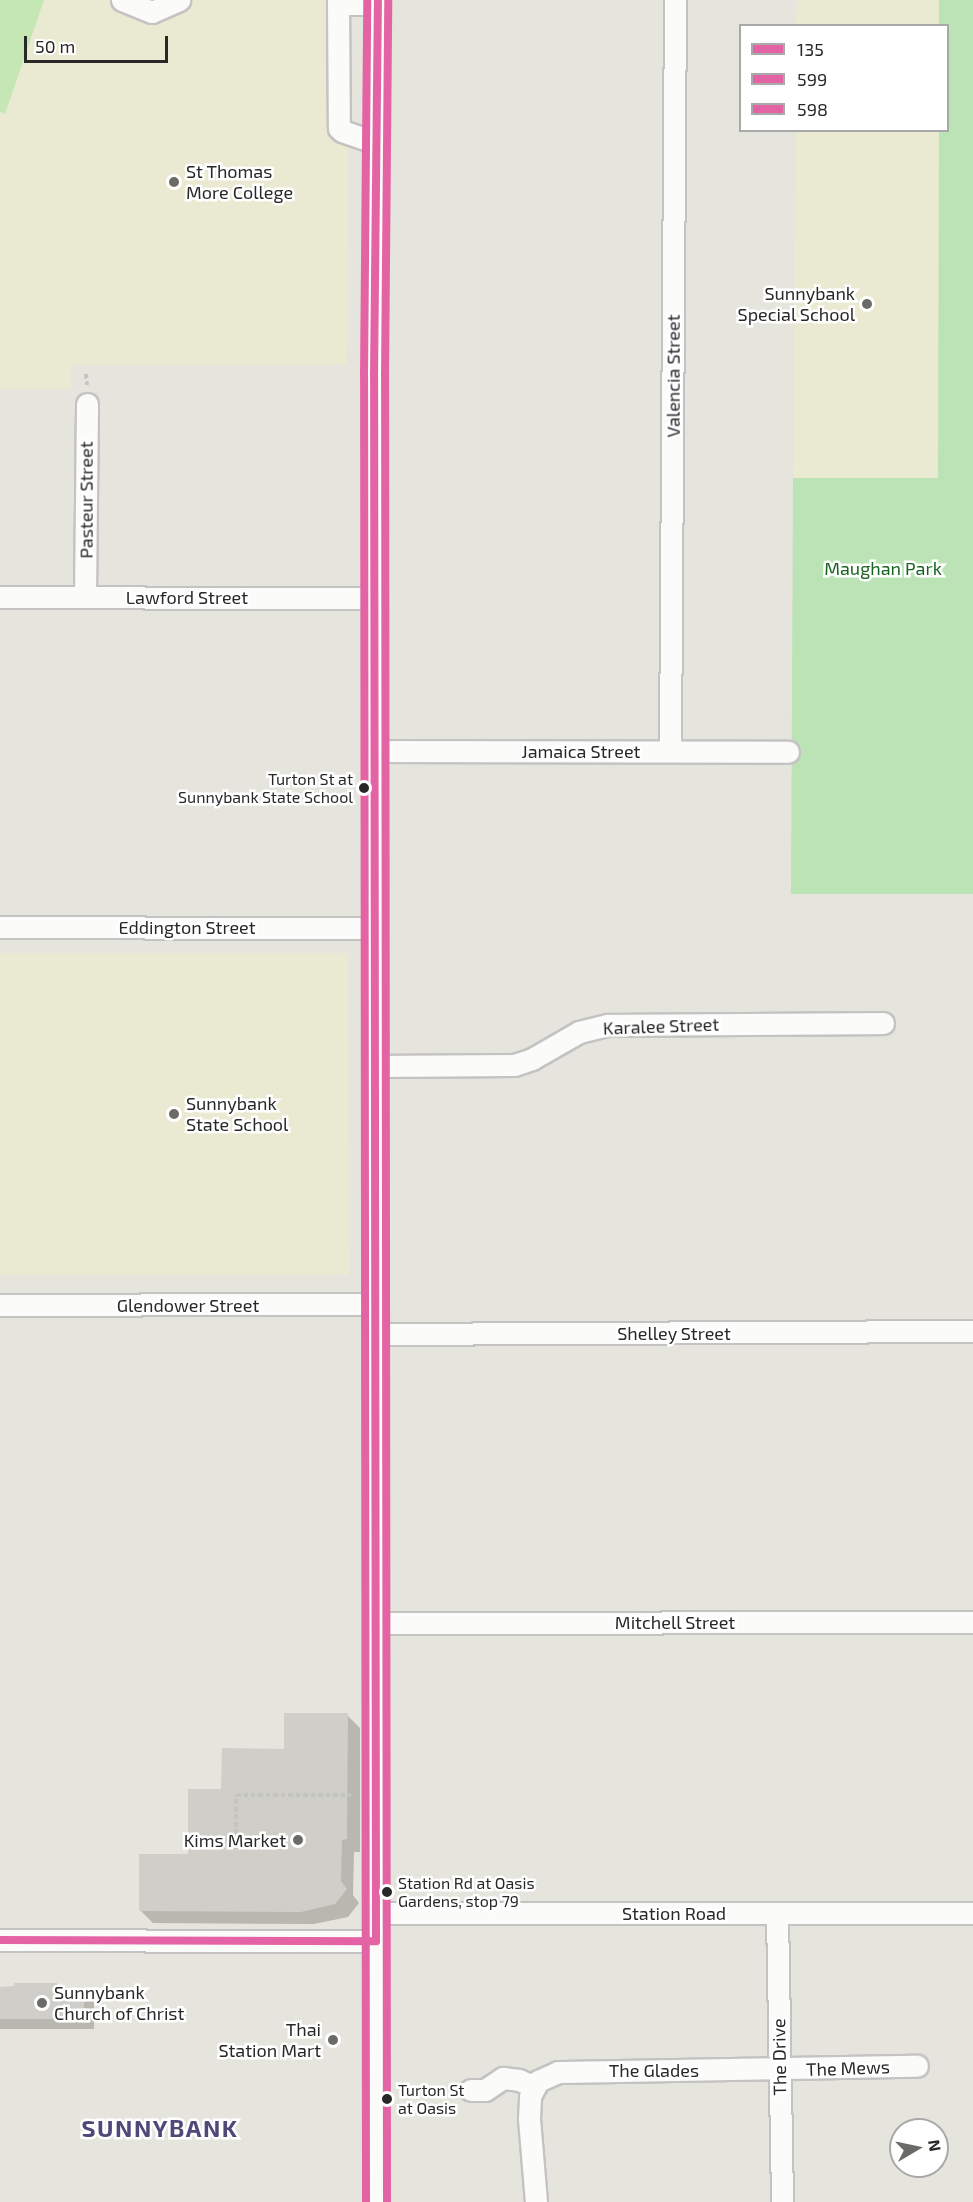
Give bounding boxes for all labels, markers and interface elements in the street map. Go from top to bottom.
scale bar [27,24,171,62]
legend [739,24,949,132]
text: 50 m [35,35,75,57]
text: 135 [797,38,824,60]
text: 599 [797,68,827,90]
text: 598 [797,98,828,120]
place label: St Thomas More College [186,161,293,204]
marker: St Thomas More College [167,175,181,189]
place label: Sunnybank Special School [737,283,855,326]
marker: Sunnybank Special School [860,297,874,311]
street label: Valencia Street [662,315,684,437]
street label: Pasteur Street [75,441,97,559]
park label: Maughan Park [824,557,942,579]
street label: Lawford Street [126,586,248,608]
street label: Jamaica Street [522,740,640,762]
place label: Turton St at Sunnybank State School [178,769,353,807]
marker: Turton St at Sunnybank State School [358,782,370,794]
street label: Eddington Street [118,916,256,938]
street label: Karalee Street [602,1013,720,1039]
place label: Sunnybank State School [186,1093,288,1136]
marker: Sunnybank State School [167,1107,181,1121]
street label: Glendower Street [117,1294,259,1316]
street label: Shelley Street [617,1322,731,1344]
street label: Mitchell Street [615,1611,735,1633]
place label: Kims Market [184,1829,286,1851]
marker: Kims Market [291,1833,305,1847]
place label: Station Rd at Oasis Gardens, stop 79 [398,1873,535,1911]
marker: Station Rd at Oasis Gardens, stop 79 [381,1886,393,1898]
street label: Station Road [622,1902,726,1924]
place label: Sunnybank Church of Christ [54,1982,185,2024]
marker: Sunnybank Church of Christ [35,1996,49,2010]
street label: The Drive [768,2018,790,2096]
place label: Thai Station Mart [219,2019,321,2062]
marker: Thai Station Mart [326,2033,340,2047]
street label: The Mews [806,2056,890,2080]
street label: The Glades [609,2059,699,2081]
place label: Turton St at Oasis [398,2080,464,2118]
marker: Turton St at Oasis [381,2093,393,2105]
district label: SUNNYBANK [82,2114,238,2142]
north arrow [889,2118,949,2178]
text: N [925,2138,946,2153]

